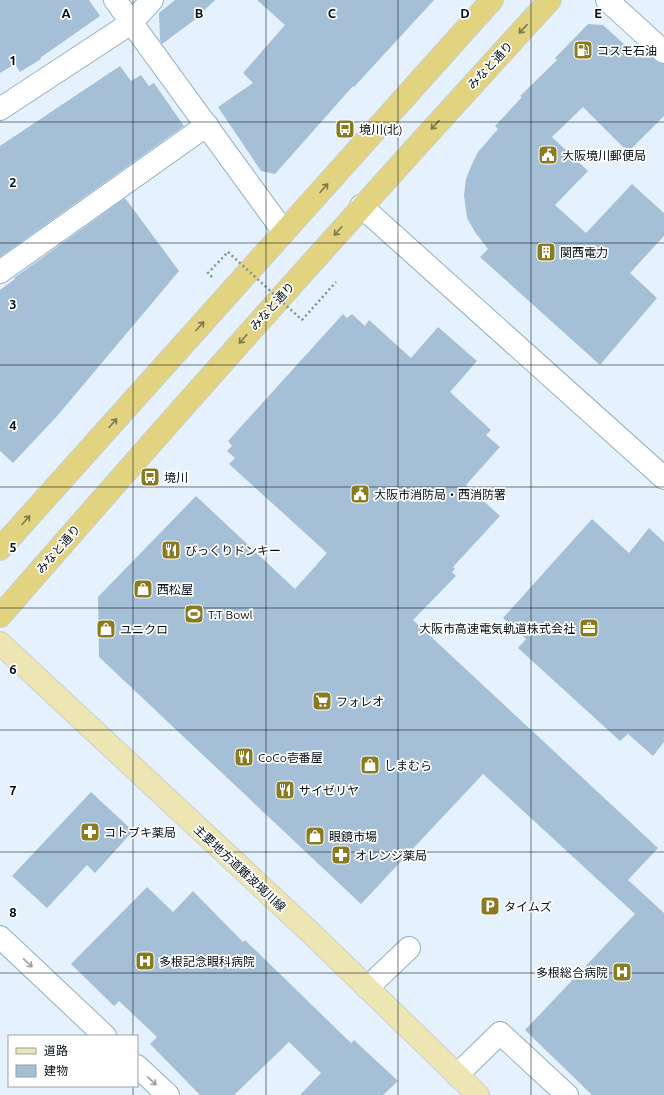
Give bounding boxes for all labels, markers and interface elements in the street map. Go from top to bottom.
text: A [61,6,71,20]
text: B [195,6,204,20]
text: C [328,6,337,20]
text: D [460,6,470,20]
text: E [594,6,602,20]
one-way arrow [518,24,528,34]
street label: みなと通り [465,39,515,91]
fuel station icon: コスモ石油 [572,39,594,61]
place label: コスモ石油 [597,44,657,57]
text: 1 [9,53,17,67]
bus stop icon: 境川(北) [334,118,356,140]
one-way arrow [431,119,440,130]
place label: 境川(北) [359,123,403,137]
public building icon: 大阪境川郵便局 [537,144,559,166]
place label: 大阪境川郵便局 [562,149,646,162]
text: 2 [9,175,17,189]
one-way arrow [319,183,328,193]
one-way arrow [334,226,343,236]
building icon: 関西電力 [535,241,557,263]
place label: 関西電力 [560,246,608,259]
street label: みなと通り [247,279,297,333]
text: 3 [9,297,17,311]
one-way arrow [195,321,204,331]
one-way arrow [238,333,247,344]
text: 4 [9,418,17,432]
one-way arrow [108,418,117,428]
bus stop icon: 境川 [139,466,161,488]
place label: 境川 [164,471,188,484]
public building icon: 大阪市消防局・西消防署 [349,483,371,505]
place label: 大阪市消防局・西消防署 [374,488,506,501]
one-way arrow [21,515,30,525]
street label: みなと通り [33,522,83,576]
restaurant icon: びっくりドンキー [160,539,182,561]
text: 5 [9,540,17,554]
place label: びっくりドンキー [185,544,281,557]
shop icon: 西松屋 [132,578,154,600]
place label: 西松屋 [157,583,193,596]
sports icon: T.T Bowl [183,603,205,625]
place label: T.T Bowl [208,608,253,621]
office icon: 大阪市高速電気軌道株式会社 [578,617,600,639]
shop icon: ユニクロ [95,618,117,640]
place label: 大阪市高速電気軌道株式会社 [419,622,575,635]
place label: ユニクロ [120,623,168,636]
text: 6 [9,662,17,676]
supermarket icon: フォレオ [311,690,333,712]
place label: フォレオ [336,695,384,708]
restaurant icon: CoCo壱番屋 [233,746,255,768]
place label: CoCo壱番屋 [258,751,323,764]
shop icon: しまむら [359,754,381,776]
place label: しまむら [384,759,432,772]
restaurant icon: サイゼリヤ [274,779,296,801]
text: 7 [9,783,17,797]
place label: サイゼリヤ [299,784,359,797]
pharmacy icon: コトブキ薬局 [79,821,101,843]
street label: 主要地方道難波境川線 [192,822,288,914]
shop icon: 眼鏡市場 [304,825,326,847]
place label: コトブキ薬局 [104,826,176,839]
place label: 眼鏡市場 [329,830,377,843]
pharmacy icon: オレンジ薬局 [330,844,352,866]
place label: オレンジ薬局 [355,849,427,862]
parking icon: タイムズ [479,895,501,917]
place label: タイムズ [504,900,552,913]
text: 8 [9,905,17,919]
hospital icon: 多根記念眼科病院 [134,950,156,972]
place label: 多根記念眼科病院 [159,955,255,968]
one-way arrow [23,959,33,968]
hospital icon: 多根総合病院 [611,961,633,983]
place label: 多根総合病院 [536,966,608,979]
legend [8,1035,138,1087]
text: 道路 [44,1044,68,1057]
text: 建物 [44,1064,68,1077]
one-way arrow [147,1076,157,1085]

